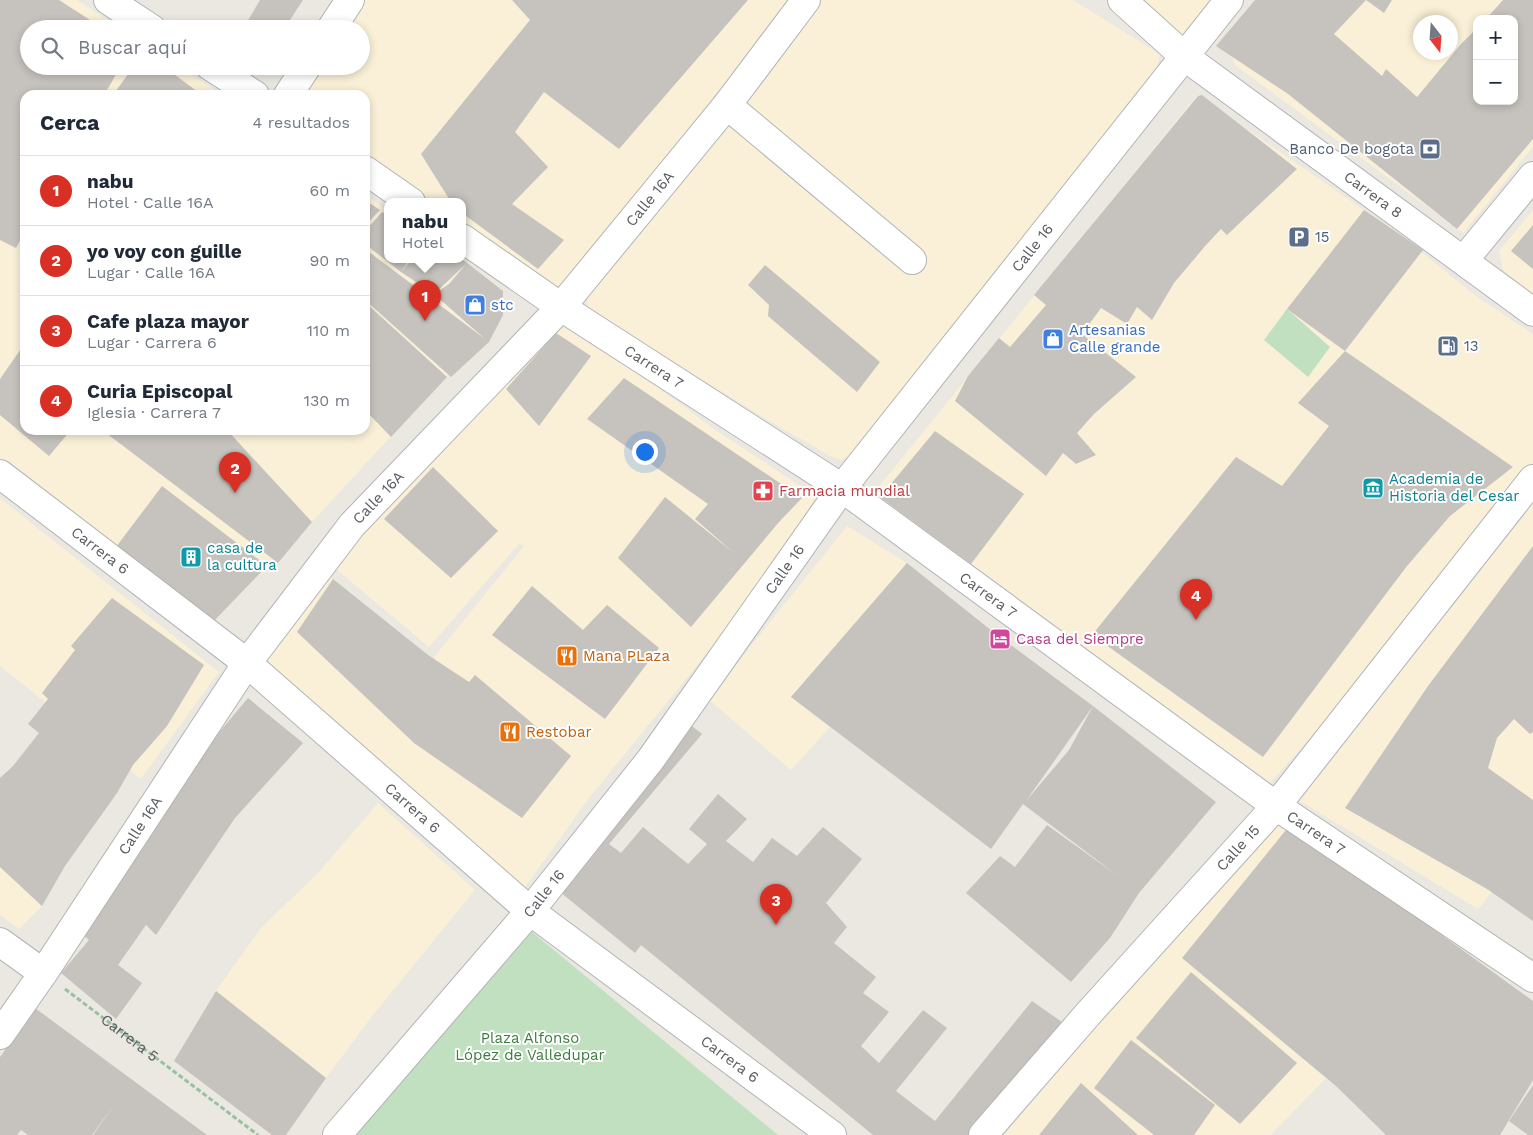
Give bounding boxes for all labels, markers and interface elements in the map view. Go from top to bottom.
north arrow [1413,15,1458,60]
map controls [1473,15,1518,105]
button: + [1473,15,1518,60]
search box [20,20,370,75]
icon: search [38,34,66,62]
text: Buscar aquí [78,36,187,59]
button: − [1473,60,1518,105]
text: Cerca [40,110,99,135]
text: 4 resultados [253,113,350,132]
bank icon: Banco De bogota [1418,137,1442,161]
place label: Banco De bogota [1289,140,1415,158]
street label: Calle 16A [622,167,678,230]
street label: Carrera 8 [1340,167,1406,222]
text: nabu [87,170,133,193]
text: 1 [53,181,59,200]
text: 60 m [310,181,350,200]
text: Hotel · Calle 16A [87,193,214,212]
popup [384,198,466,263]
text: nabu [402,210,448,233]
street label: Calle 16 [1008,220,1057,276]
parking icon: 15 [1287,225,1311,249]
place label: 15 [1315,228,1330,246]
text: Hotel [402,233,444,252]
text: yo voy con guille [87,240,242,263]
text: 2 [51,251,61,270]
text: 90 m [309,251,350,270]
text: Lugar · Calle 16A [87,263,215,282]
pin: 1 [409,280,441,321]
shop icon: stc [463,293,487,317]
place label: stc [491,296,514,314]
text: Cafe plaza mayor [87,310,249,333]
text: 3 [51,321,61,340]
text: 110 m [307,321,350,340]
place label: Artesanias Calle grande [1069,321,1160,356]
shop icon: Artesanias Calle grande [1041,327,1065,351]
text: Lugar · Carrera 6 [87,333,217,352]
fuel station icon: 13 [1436,334,1460,358]
place label: 13 [1464,337,1479,355]
street label: Carrera 7 [621,341,687,392]
text: Curia Episcopal [87,380,232,403]
text: 4 [51,391,61,410]
text: 130 m [304,391,350,410]
text: Iglesia · Carrera 7 [87,403,221,422]
your location [632,439,658,465]
pin: 2 [219,452,251,493]
street label: Calle 16A [349,467,408,528]
place label: Academia de Historia del Cesar [1389,470,1519,505]
museum icon: Academia de Historia del Cesar [1361,476,1385,500]
pharmacy icon: Farmacia mundial [751,479,775,503]
place label: Farmacia mundial [779,482,910,500]
street label: Carrera 6 [68,523,132,578]
place label: casa de la cultura [207,539,277,574]
street label: Calle 16 [761,541,808,598]
building icon: casa de la cultura [179,545,203,569]
street label: Carrera 7 [956,568,1020,622]
pin: 4 [1180,579,1212,620]
hotel icon: Casa del Siempre [988,627,1012,651]
place label: Casa del Siempre [1016,630,1144,648]
restaurant icon: Mana PLaza [555,644,579,668]
place label: Mana PLaza [583,647,670,665]
restaurant icon: Restobar [498,720,522,744]
place label: Restobar [526,723,592,741]
street label: Carrera 6 [381,779,444,837]
street label: Calle 16A [114,793,166,858]
street label: Carrera 7 [1283,807,1349,859]
street label: Calle 15 [1213,821,1264,875]
street label: Calle 16 [519,866,569,921]
pin: 3 [760,884,792,925]
street label: Carrera 5 [97,1010,162,1065]
park label: Plaza Alfonso López de Valledupar [455,1029,605,1064]
street label: Carrera 6 [697,1032,762,1087]

